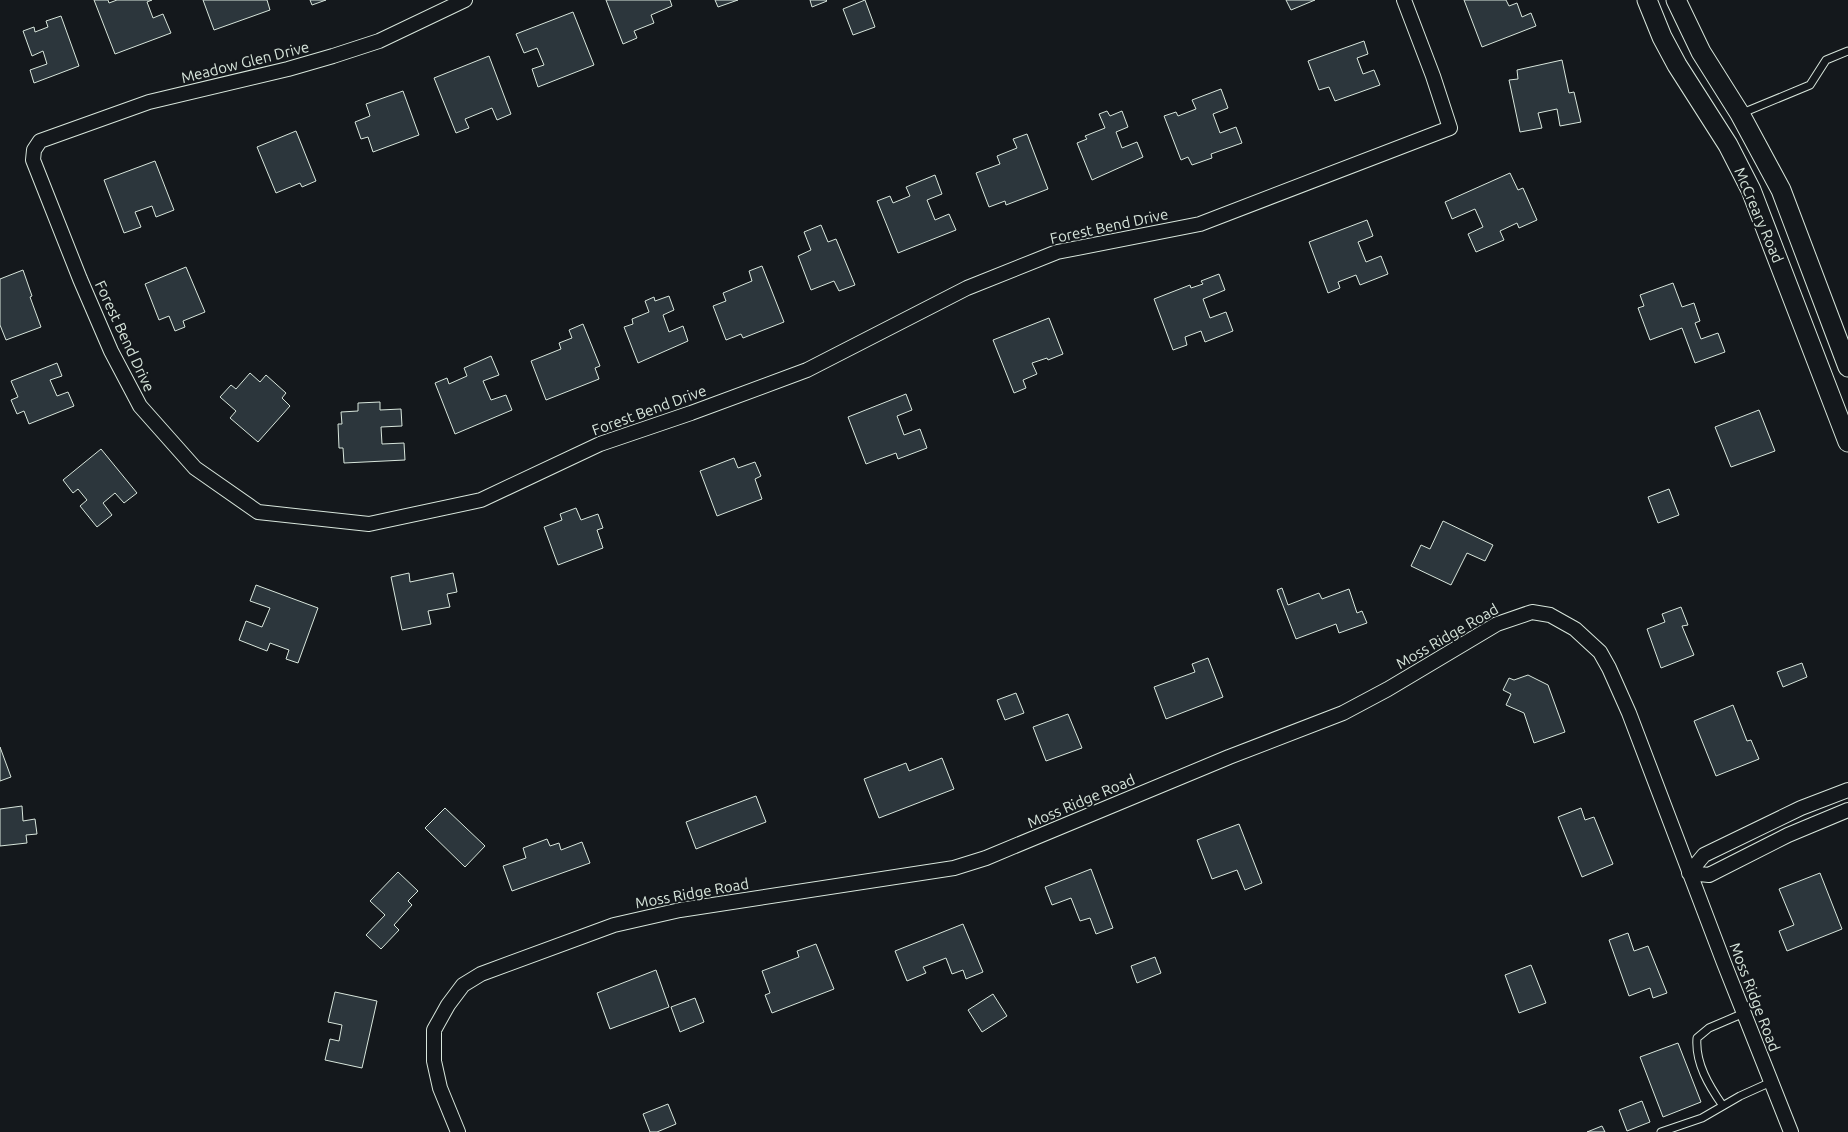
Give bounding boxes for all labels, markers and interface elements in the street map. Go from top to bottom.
street label: Meadow Glen Drive [179,38,311,86]
street label: McCreary Road [1731,165,1787,265]
street label: Forest Bend Drive [1048,205,1170,247]
street label: Forest Bend Drive [92,278,158,394]
street label: Forest Bend Drive [589,381,709,439]
street label: Moss Ridge Road [1393,600,1501,672]
street label: Moss Ridge Road [1025,771,1137,831]
street label: Moss Ridge Road [634,875,750,911]
street label: Moss Ridge Road [1726,940,1784,1054]

